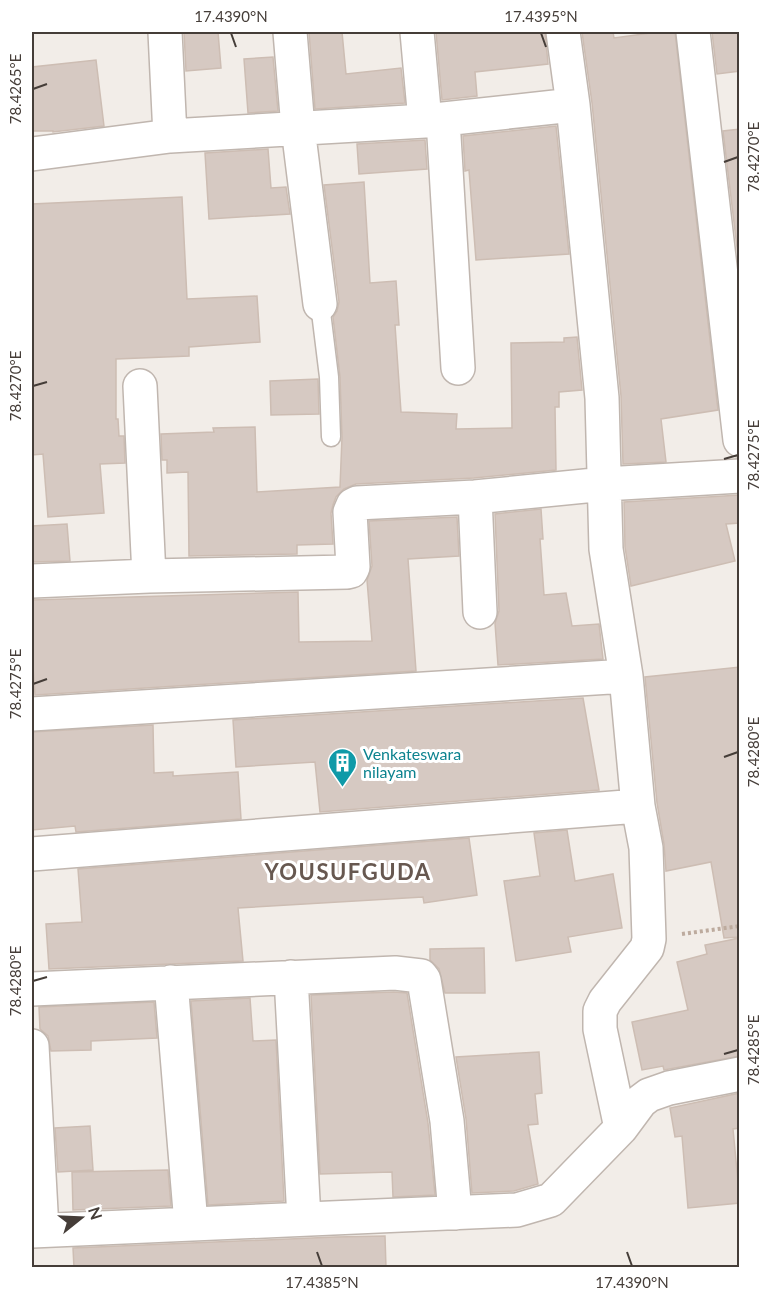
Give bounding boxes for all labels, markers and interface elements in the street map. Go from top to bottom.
text: 17.4390°N [194,7,268,25]
text: 17.4395°N [504,7,578,25]
text: 78.4265°E [6,54,24,124]
text: 78.4270°E [744,122,762,192]
text: 78.4270°E [6,351,24,421]
text: 78.4275°E [744,420,762,490]
text: 78.4275°E [6,649,24,719]
text: 78.4280°E [744,717,762,787]
place label: Venkateswara nilayam [363,744,461,781]
building icon: Venkateswara nilayam [326,746,358,788]
district label: YOUSUFGUDA [264,858,431,885]
text: 78.4280°E [6,946,24,1016]
text: 78.4285°E [744,1015,762,1085]
north arrow [51,1188,111,1248]
text: N [85,1204,107,1222]
text: 17.4385°N [285,1273,359,1291]
text: 17.4390°N [595,1273,669,1291]

